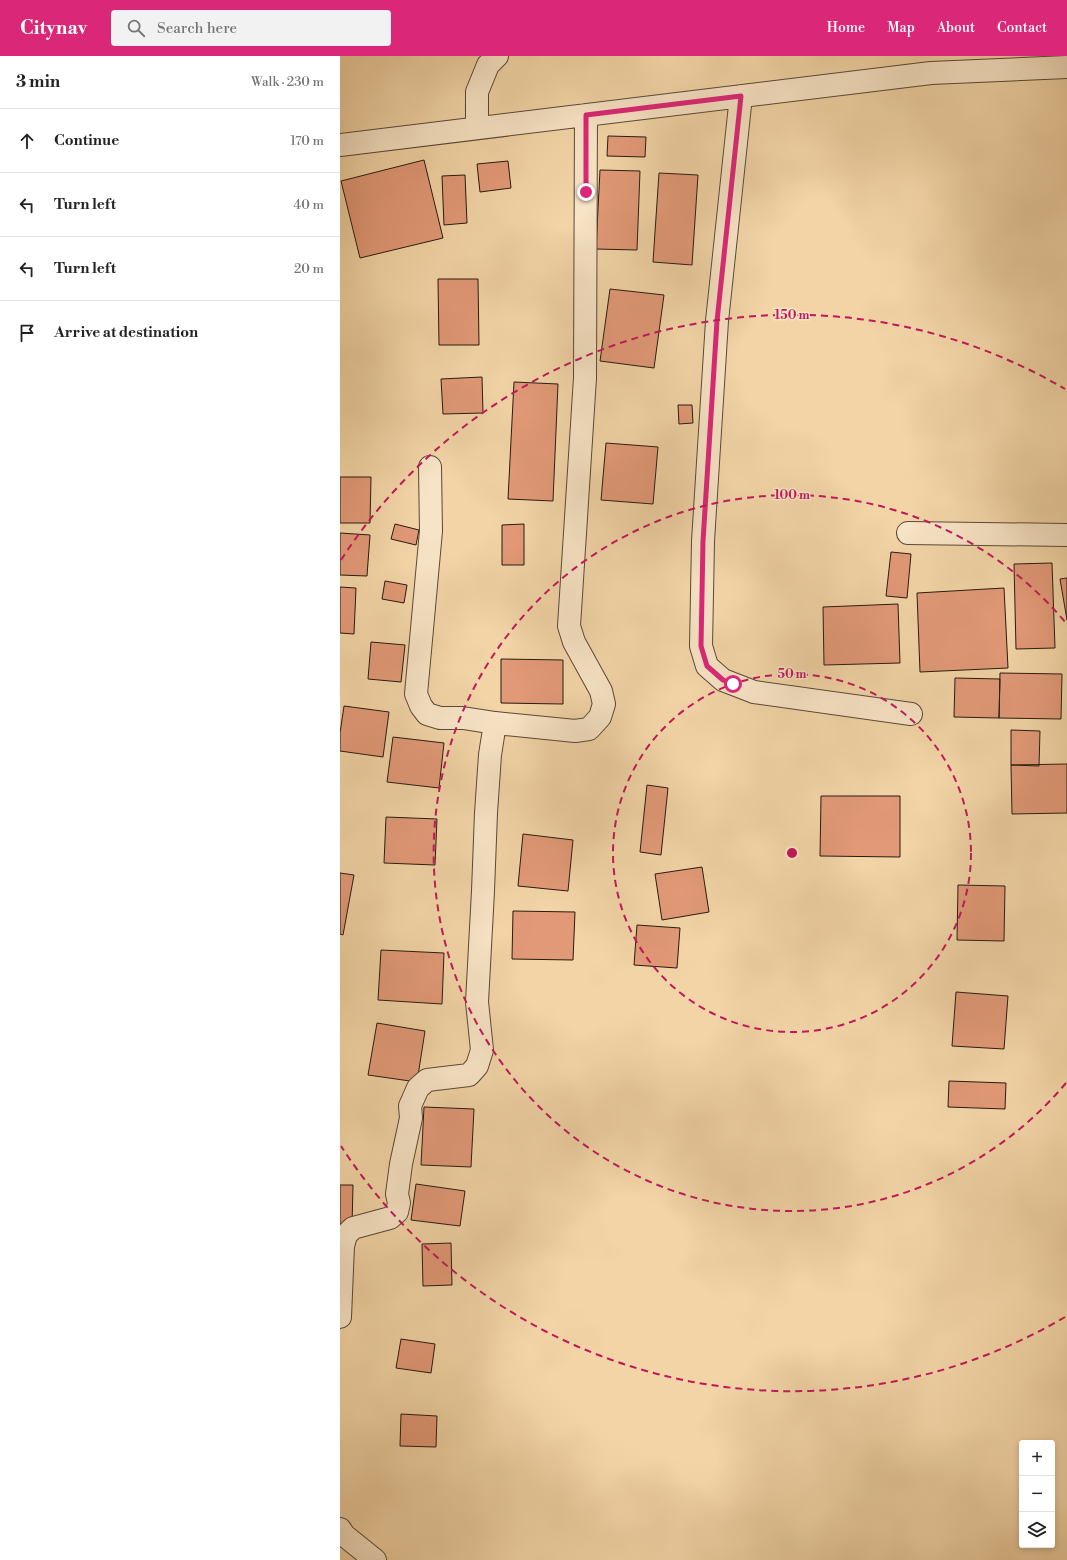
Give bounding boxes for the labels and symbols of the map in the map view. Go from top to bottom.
route end [577,183,595,201]
text: 150 m [775,308,809,323]
text: 100 m [774,488,810,503]
text: 50 m [777,667,807,682]
route start [724,675,742,693]
centre of rings [785,846,799,860]

